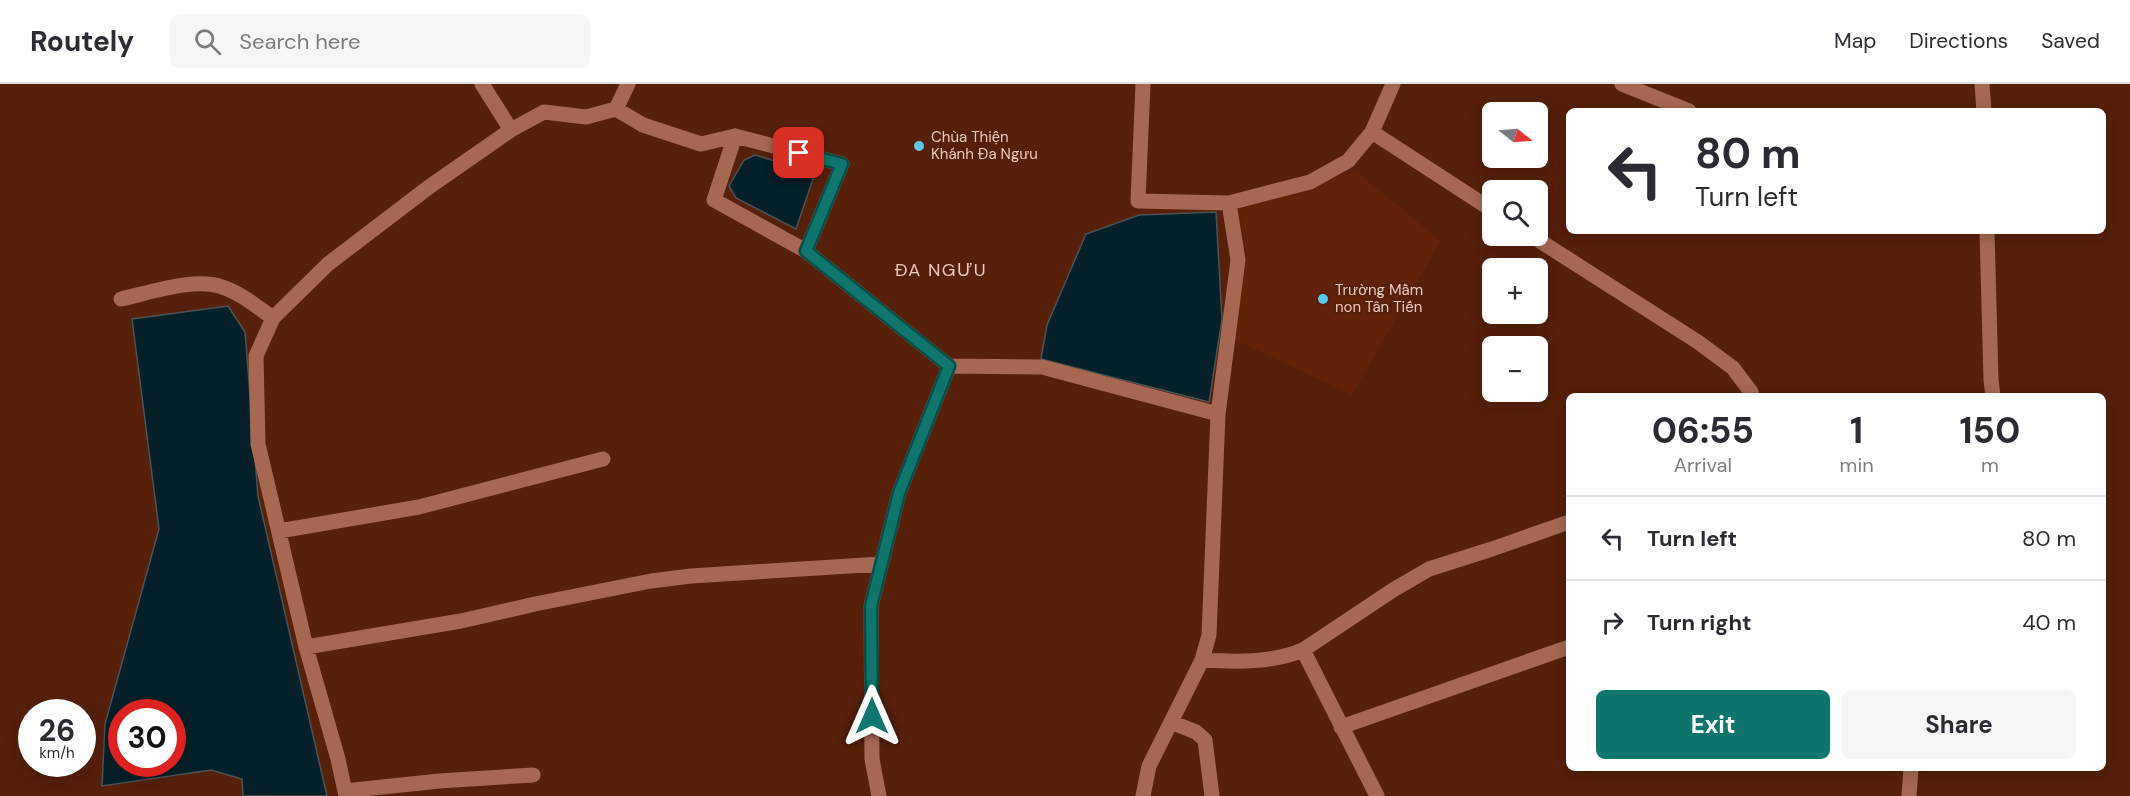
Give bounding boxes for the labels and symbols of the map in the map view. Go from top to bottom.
north arrow [1482,102,1548,168]
pin [773,127,824,178]
place label: Chùa Thiện Khánh Đa Ngưu [931,127,1038,164]
marker: Chùa Thiện Khánh Đa Ngưu [912,139,926,153]
district label: ĐA NGƯU [895,258,987,282]
place label: Trường Mầm non Tân Tiến [1335,280,1423,317]
marker: Trường Mầm non Tân Tiến [1316,292,1330,306]
position arrow [840,684,904,748]
speed limit sign: 30 [108,699,186,777]

